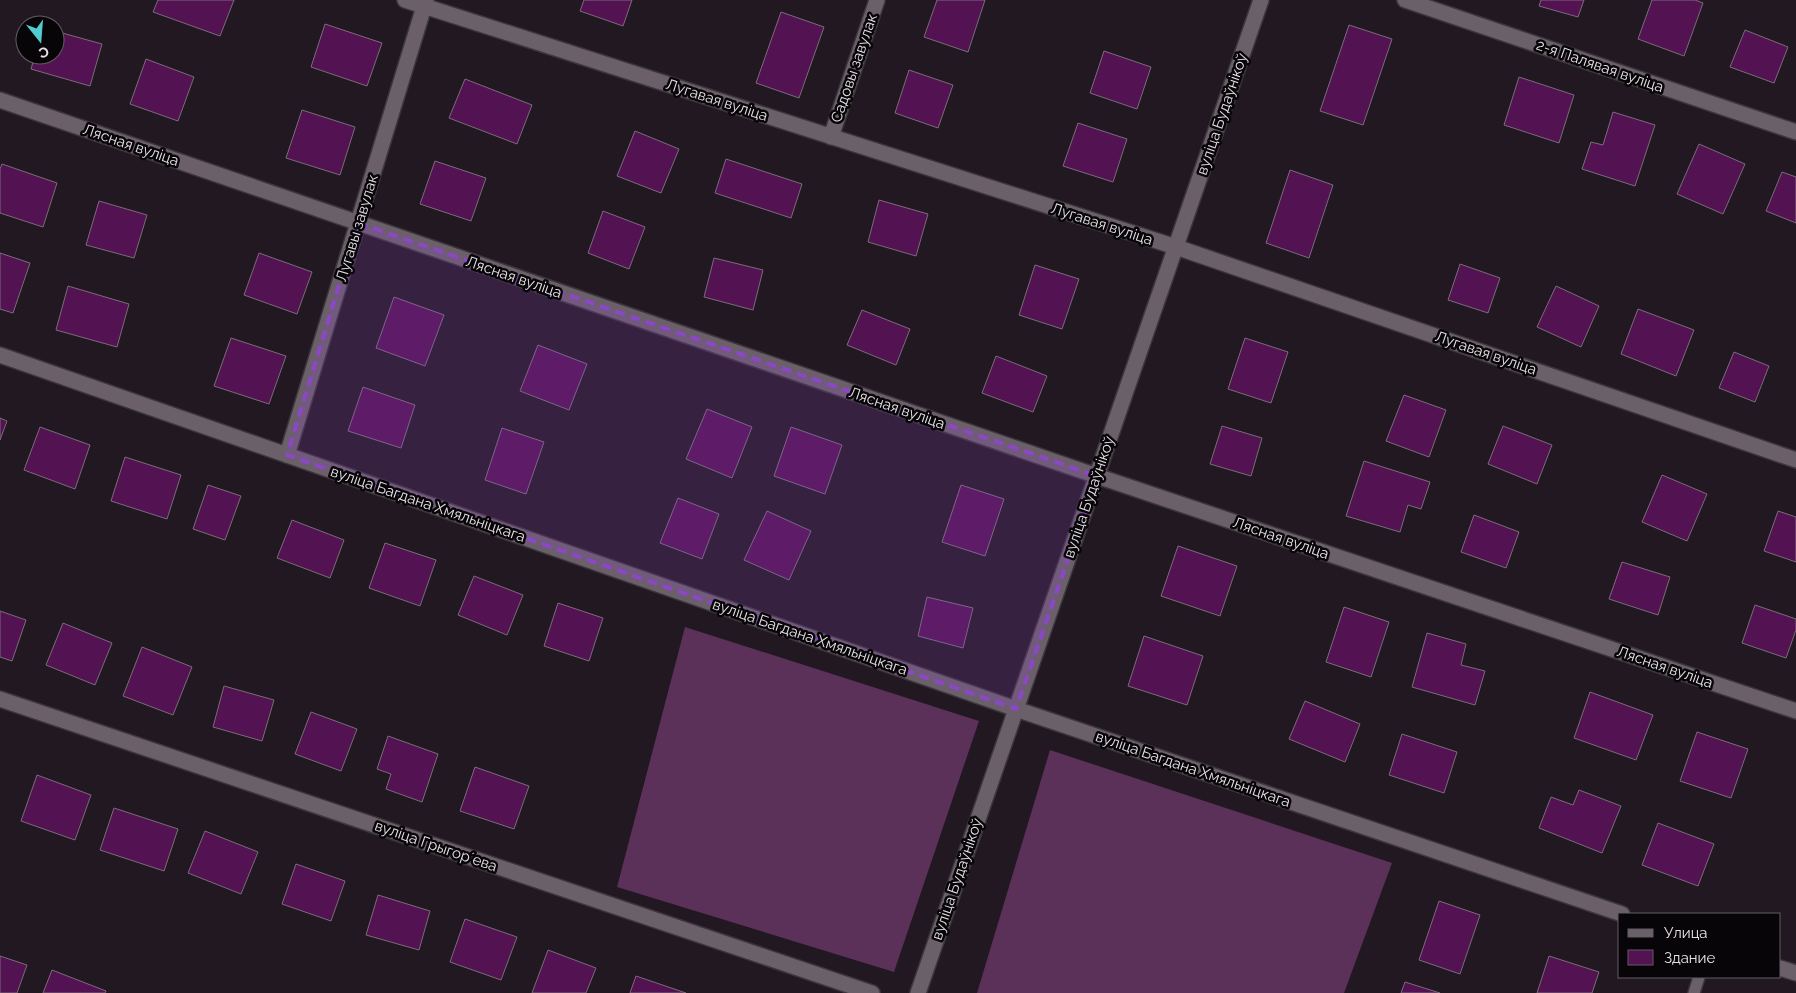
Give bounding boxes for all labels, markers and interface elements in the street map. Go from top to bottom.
street label: Садовы завулак [827,11,881,125]
north arrow [15,15,65,65]
street label: 2-я Палявая вуліца [1534,36,1666,96]
text: С [36,43,51,62]
street label: вуліца Будаўнікоў [1193,51,1251,177]
street label: Лугавая вуліца [664,75,770,125]
street label: Лясная вуліца [81,120,181,170]
street label: Лугавы завулак [332,172,382,284]
street label: Лугавая вуліца [1049,199,1155,249]
street label: Лясная вуліца [464,252,564,302]
street label: Лугавая вуліца [1433,327,1539,379]
street label: Лясная вуліца [847,383,947,433]
street label: вуліца Будаўнікоў [1060,434,1118,560]
street label: вуліца Багдана Хмяльніцкага [328,462,528,546]
street label: Лясная вуліца [1231,513,1331,563]
street label: вуліца Багдана Хмяльніцкага [710,595,910,679]
street label: Лясная вуліца [1615,642,1715,692]
street label: вуліца Багдана Хмяльніцкага [1093,727,1293,811]
street label: вуліца Будаўнікоў [928,816,986,942]
street label: вуліца Грыгорʼева [372,817,500,875]
legend [1618,913,1781,978]
text: Улица [1664,924,1708,942]
text: Здание [1664,949,1716,967]

